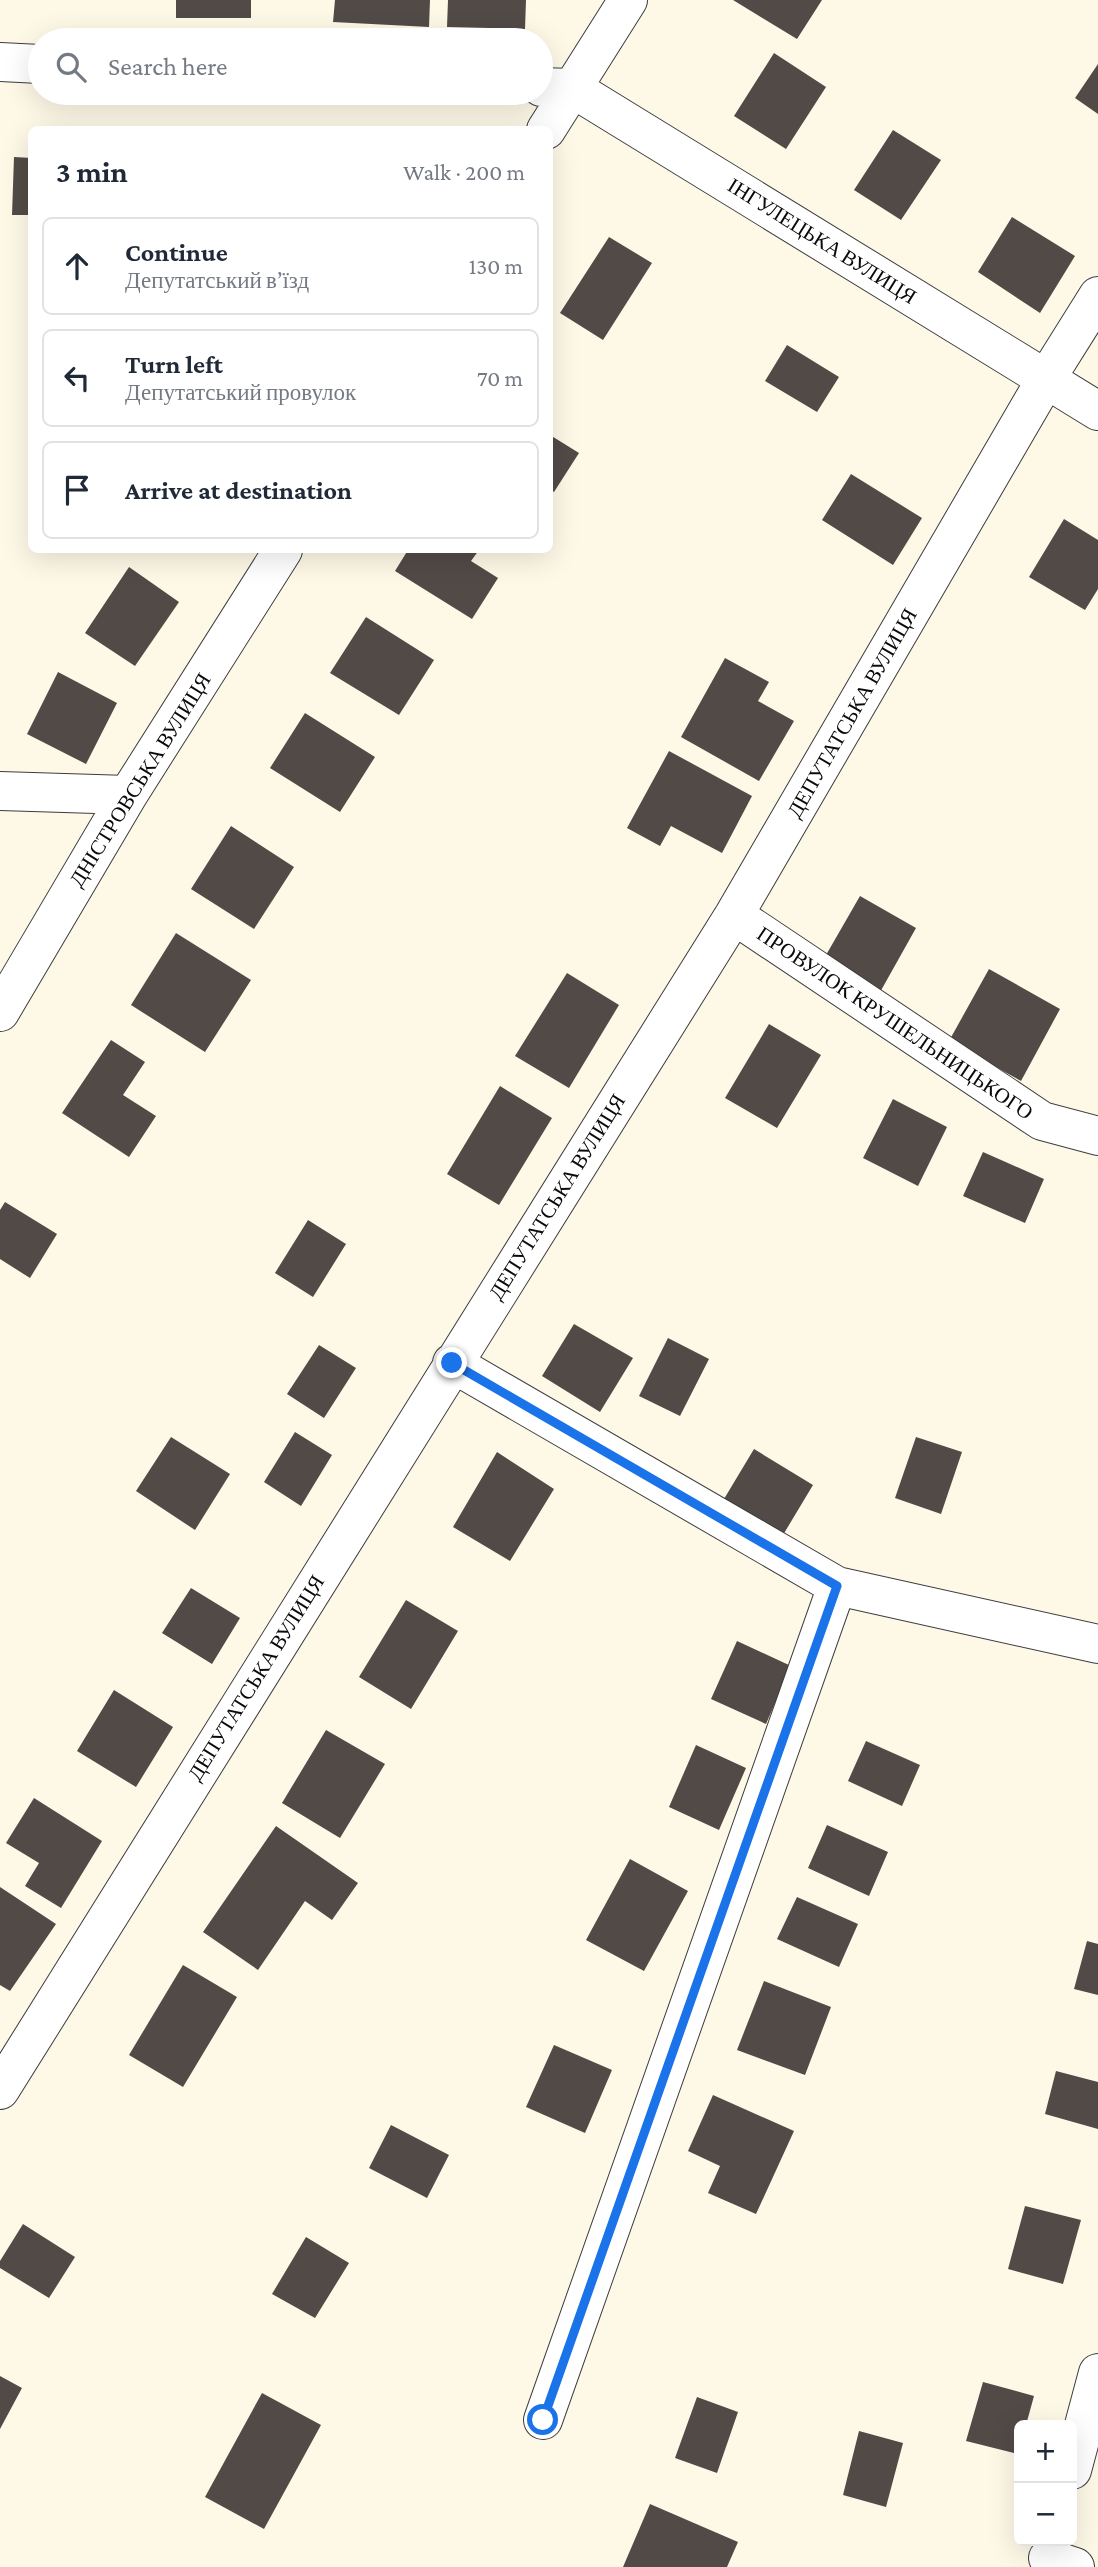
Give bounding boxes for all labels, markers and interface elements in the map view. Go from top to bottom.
search box [28,28,553,105]
icon: search [52,48,90,86]
text: Search here [108,52,227,81]
text: 3 min [56,155,128,188]
text: Walk · 200 m [403,159,525,185]
street label: ІНГУЛЕЦЬКА ВУЛИЦЯ [723,173,921,309]
text: Continue [125,238,228,267]
icon: ahead [58,247,96,285]
text: 130 m [469,253,523,279]
text: Депутатський в’їзд [125,267,309,293]
text: Turn left [125,350,223,379]
icon: left [58,359,96,397]
text: 70 m [477,365,523,391]
text: Депутатський провулок [125,379,356,405]
icon: arrive [58,471,96,509]
text: Arrive at destination [125,476,352,505]
street label: ДЕПУТАТСЬКА ВУЛИЦЯ [782,604,922,822]
street label: ДНІСТРОВСЬКА ВУЛИЦЯ [64,669,216,891]
street label: ПРОВУЛОК КРУШЕЛЬНИЦЬКОГО [753,921,1037,1125]
street label: ДЕПУТАТСЬКА ВУЛИЦЯ [484,1090,630,1304]
route end [436,1347,467,1378]
street label: ДЕПУТАТСЬКА ВУЛИЦЯ [183,1571,329,1785]
route start [527,2404,558,2435]
map controls [1014,2420,1077,2546]
button: + [1014,2420,1077,2483]
button: − [1014,2483,1077,2546]

